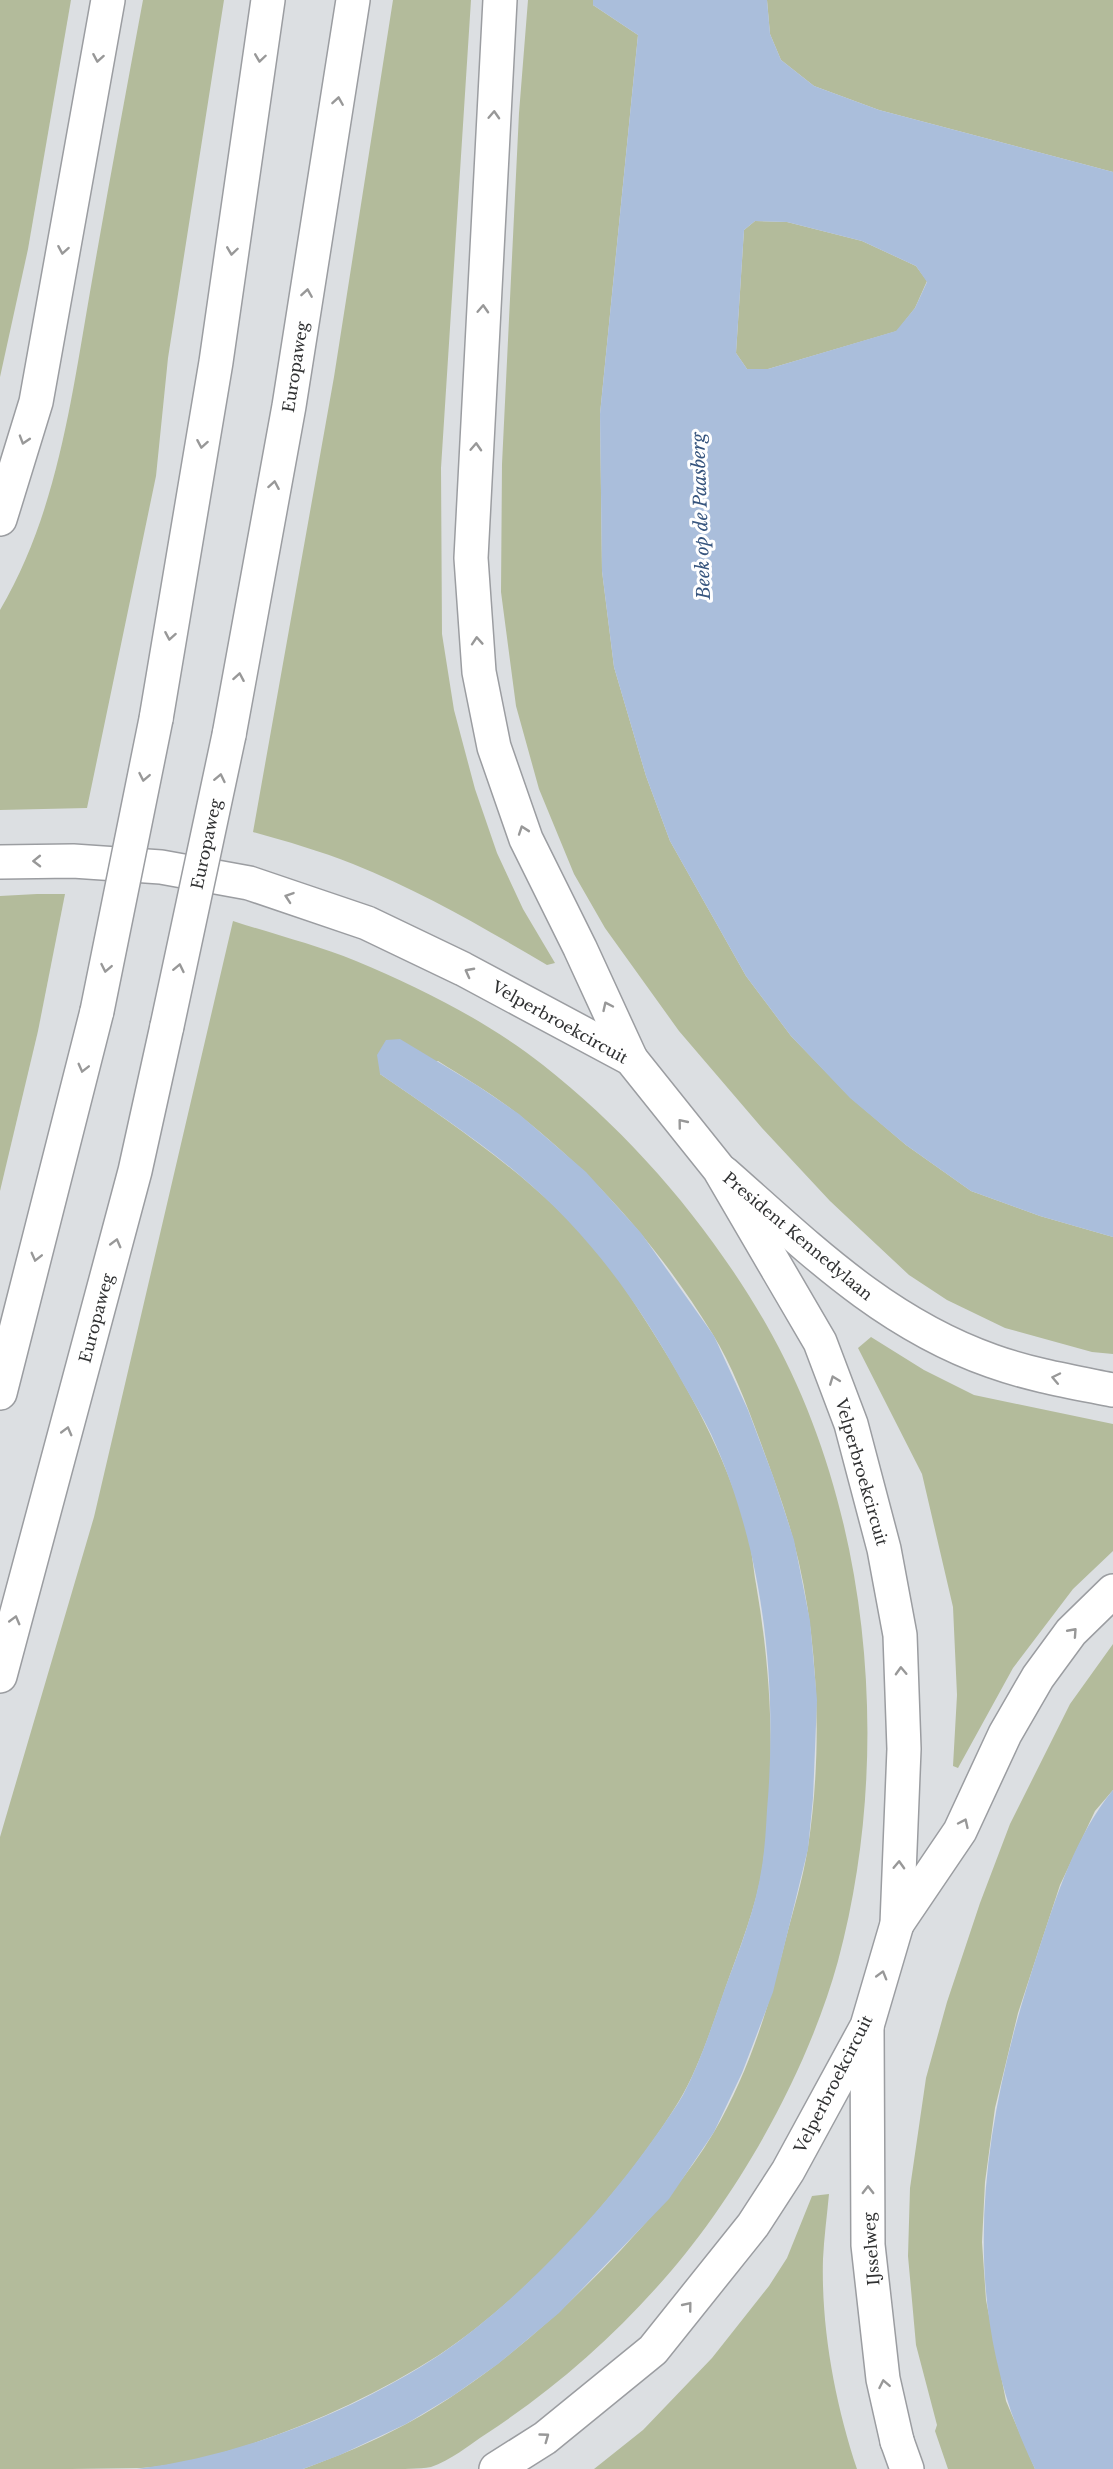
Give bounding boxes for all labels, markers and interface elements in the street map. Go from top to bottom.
one-way arrow [92,53,104,62]
one-way arrow [254,53,266,63]
one-way arrow [331,96,343,105]
one-way arrow [487,110,500,119]
one-way arrow [57,244,70,254]
one-way arrow [226,246,238,256]
one-way arrow [300,289,313,299]
one-way arrow [476,305,489,314]
street label: Europaweg [278,320,312,414]
water label: Beek op de Paasberg [687,431,715,601]
one-way arrow [19,434,31,445]
one-way arrow [196,438,209,448]
one-way arrow [469,442,482,451]
one-way arrow [268,481,280,490]
one-way arrow [164,631,176,641]
one-way arrow [471,637,484,646]
one-way arrow [232,673,245,683]
one-way arrow [138,771,151,781]
one-way arrow [212,773,225,783]
street label: Europaweg [187,797,225,891]
one-way arrow [517,825,530,836]
one-way arrow [32,855,41,868]
one-way arrow [284,891,295,904]
one-way arrow [100,963,113,973]
one-way arrow [172,964,185,974]
one-way arrow [464,968,475,979]
street label: Velperbroekcircuit [488,976,631,1068]
one-way arrow [602,1001,614,1012]
one-way arrow [77,1063,90,1073]
one-way arrow [679,1119,690,1130]
street label: President Kennedylaan [719,1168,877,1304]
one-way arrow [109,1238,121,1249]
one-way arrow [30,1252,43,1262]
street label: Europaweg [74,1271,118,1365]
one-way arrow [1051,1372,1061,1385]
one-way arrow [829,1375,841,1386]
street label: Velperbroekcircuit [831,1395,893,1548]
one-way arrow [59,1427,72,1437]
one-way arrow [8,1615,21,1625]
one-way arrow [1066,1628,1077,1639]
one-way arrow [895,1666,908,1675]
one-way arrow [956,1818,968,1829]
one-way arrow [892,1861,905,1870]
one-way arrow [875,1970,887,1981]
street label: Velperbroekcircuit [789,2012,876,2157]
one-way arrow [862,2186,874,2195]
street label: IJsselweg [858,2211,884,2286]
one-way arrow [681,2302,692,2313]
one-way arrow [878,2380,891,2390]
one-way arrow [538,2433,549,2444]

